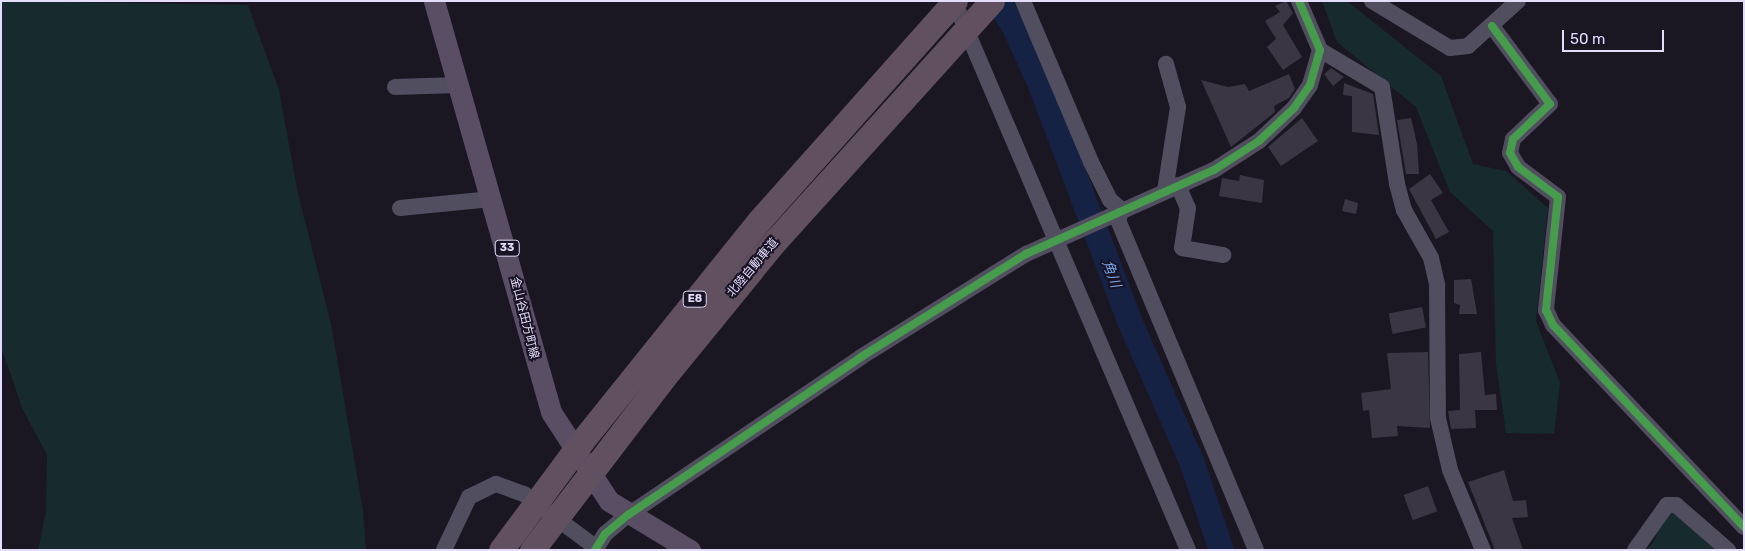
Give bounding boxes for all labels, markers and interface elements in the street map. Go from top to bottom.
scale bar [1565,20,1668,52]
text: 50 m [1570,30,1605,48]
street label: 北陸自動車道 [724,236,782,300]
road number: 33 [494,240,520,256]
water label: 角川 [1098,258,1124,290]
street label: 金山谷田方町線 [507,276,541,360]
road number: E8 [682,290,708,308]

